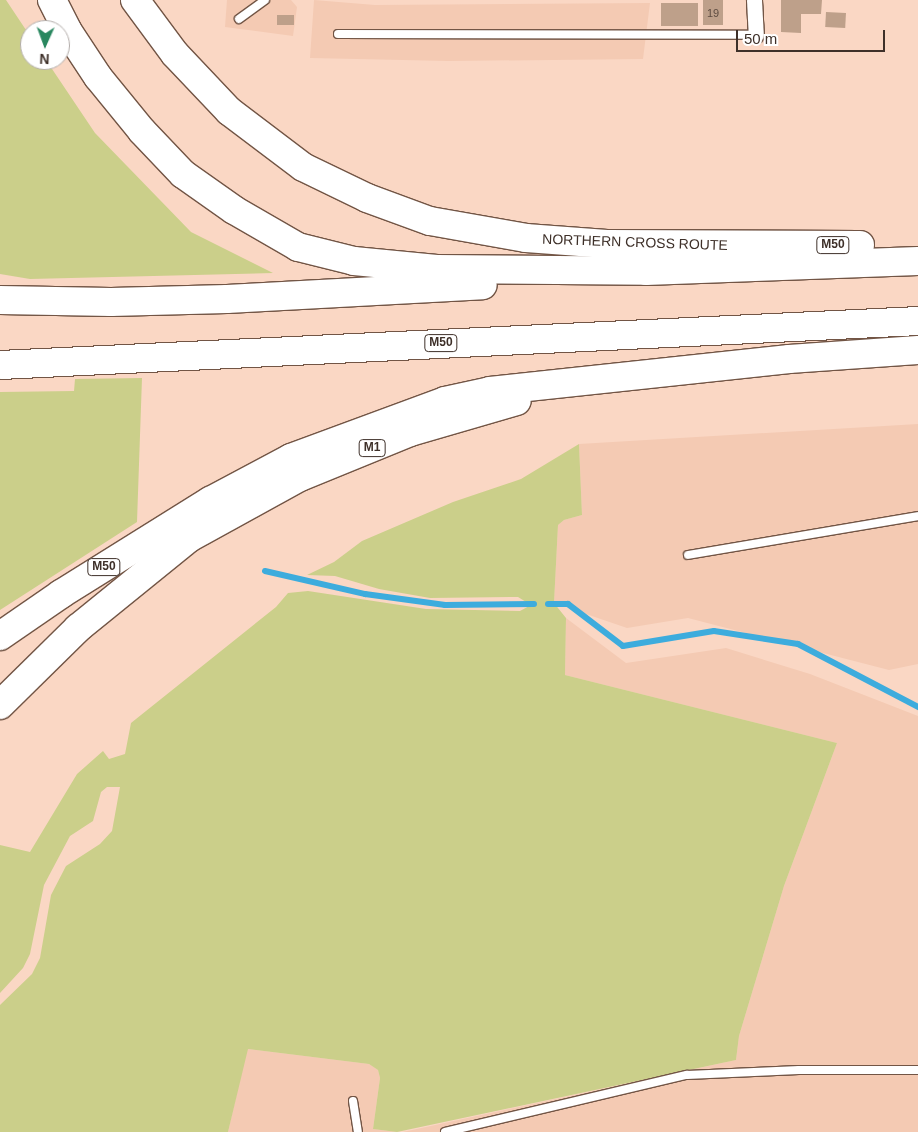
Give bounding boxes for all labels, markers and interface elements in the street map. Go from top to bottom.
house number: 19 [707,6,719,20]
north arrow [20,20,70,70]
scale bar [738,20,887,52]
text: 50 m [744,30,777,47]
text: N [39,51,50,67]
street label: NORTHERN CROSS ROUTE [542,230,728,254]
road number: M50 [816,236,850,254]
road number: M50 [424,333,458,352]
road number: M1 [358,438,386,458]
road number: M50 [86,558,122,576]

